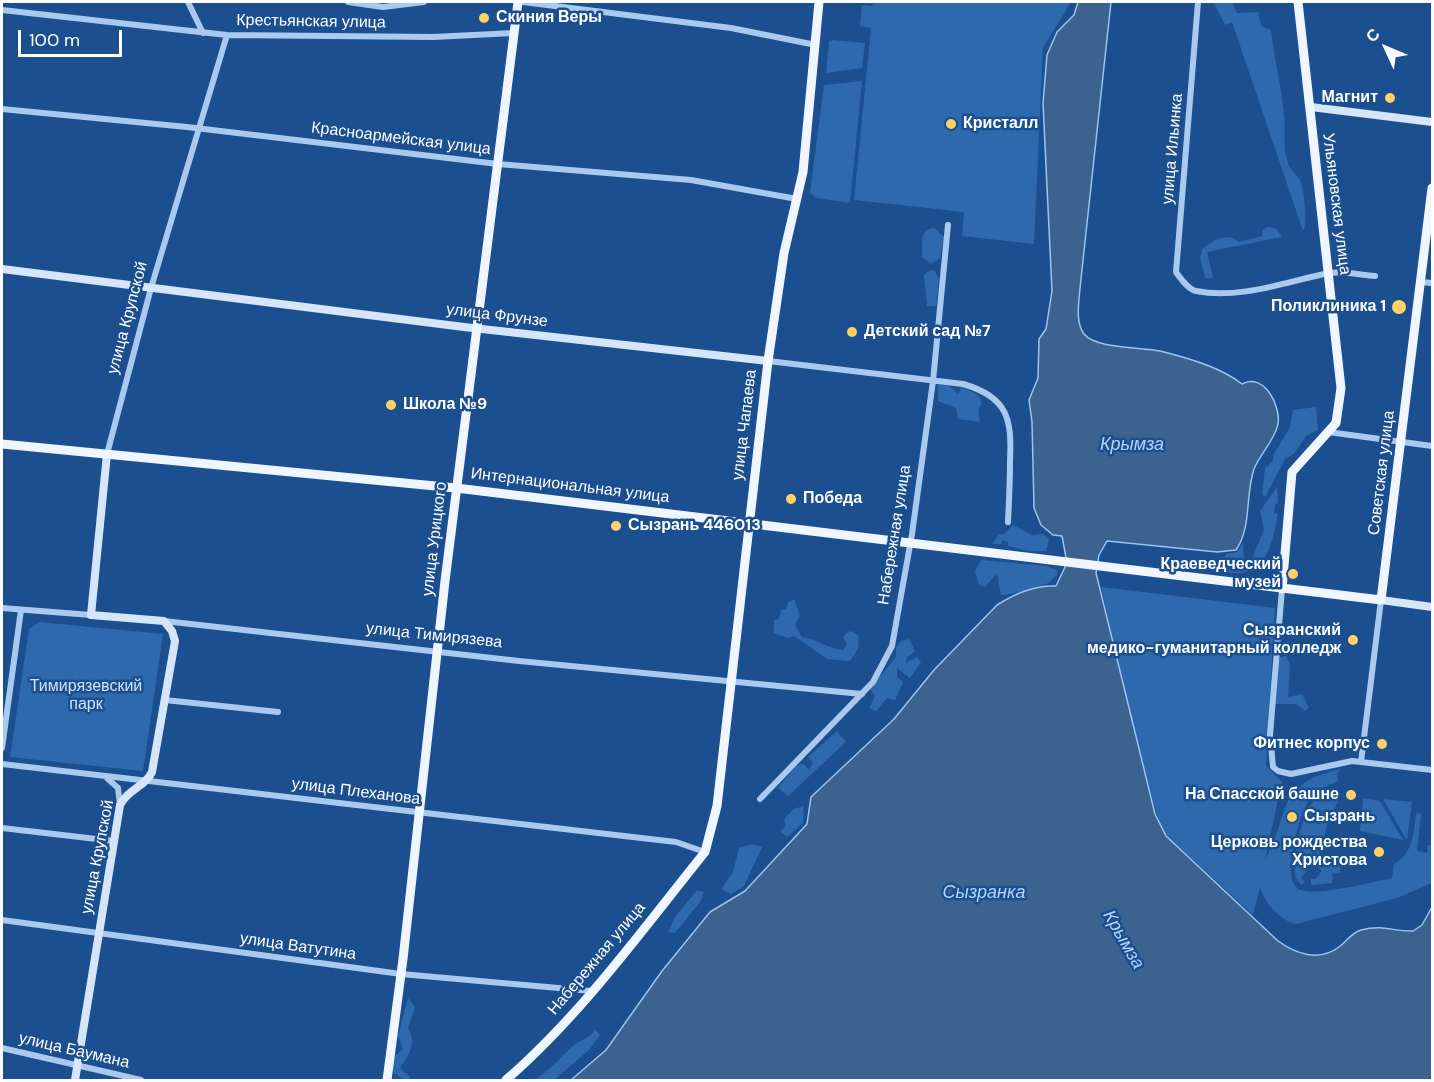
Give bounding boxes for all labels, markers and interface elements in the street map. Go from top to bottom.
place label: Скиния Веры [496,8,602,28]
street label: Крестьянская улица [236,11,386,33]
marker: Скиния Веры [477,11,491,25]
scale bar [21,18,124,56]
north arrow [1356,18,1416,78]
text: С [1361,24,1384,47]
text: 100 m [29,28,80,52]
place label: Магнит [1322,88,1378,108]
marker: Магнит [1383,91,1397,105]
street label: улица Ильинка [1159,93,1187,205]
place label: Кристалл [963,114,1038,134]
marker: Кристалл [944,117,958,131]
street label: Красноармейская улица [310,118,492,160]
street label: Ульяновская улица [1318,132,1354,276]
street label: улица Крупской [104,260,152,376]
place label: Поликлиника 1 [1271,297,1386,317]
marker: Поликлиника 1 [1390,298,1408,316]
street label: улица Фрунзе [445,300,549,332]
place label: Детский сад №7 [864,322,991,342]
marker: Детский сад №7 [845,325,859,339]
street label: улица Чапаева [729,369,761,481]
place label: Школа №9 [403,395,487,415]
marker: Школа №9 [384,398,398,412]
street label: Советская улица [1365,410,1399,536]
water label: Крымза [1100,434,1164,456]
street label: Интернациональная улица [470,464,670,508]
street label: Набережная улица [874,464,916,606]
street label: улица Урицкого [418,481,452,597]
place label: Победа [803,489,862,509]
marker: Победа [784,492,798,506]
place label: Сызрань 446013 [628,516,761,536]
marker: Сызрань 446013 [609,519,623,533]
place label: Краеведческий музей [1160,555,1281,593]
marker: Краеведческий музей [1286,567,1300,581]
street label: улица Тимирязева [365,619,503,653]
place label: Сызранский медико-гуманитарный колледж [1087,621,1341,659]
marker: Сызранский медико-гуманитарный колледж [1346,633,1360,647]
park label: Тимирязевский парк [30,677,142,715]
place label: Фитнес корпус [1253,734,1370,754]
marker: Фитнес корпус [1375,737,1389,751]
street label: улица Плеханова [291,775,421,809]
place label: На Спасской башне [1185,785,1339,805]
marker: На Спасской башне [1344,788,1358,802]
street label: улица Крупской [78,798,118,916]
place label: Сызрань [1304,807,1375,827]
marker: Сызрань [1285,810,1299,824]
place label: Церковь рождества Христова [1211,833,1367,871]
marker: Церковь рождества Христова [1372,845,1386,859]
water label: Сызранка [942,882,1026,904]
street label: Набережная улица [544,899,650,1019]
water label: Крымза [1098,907,1148,973]
street label: улица Ватутина [239,929,357,965]
street label: улица Баумана [17,1029,131,1073]

